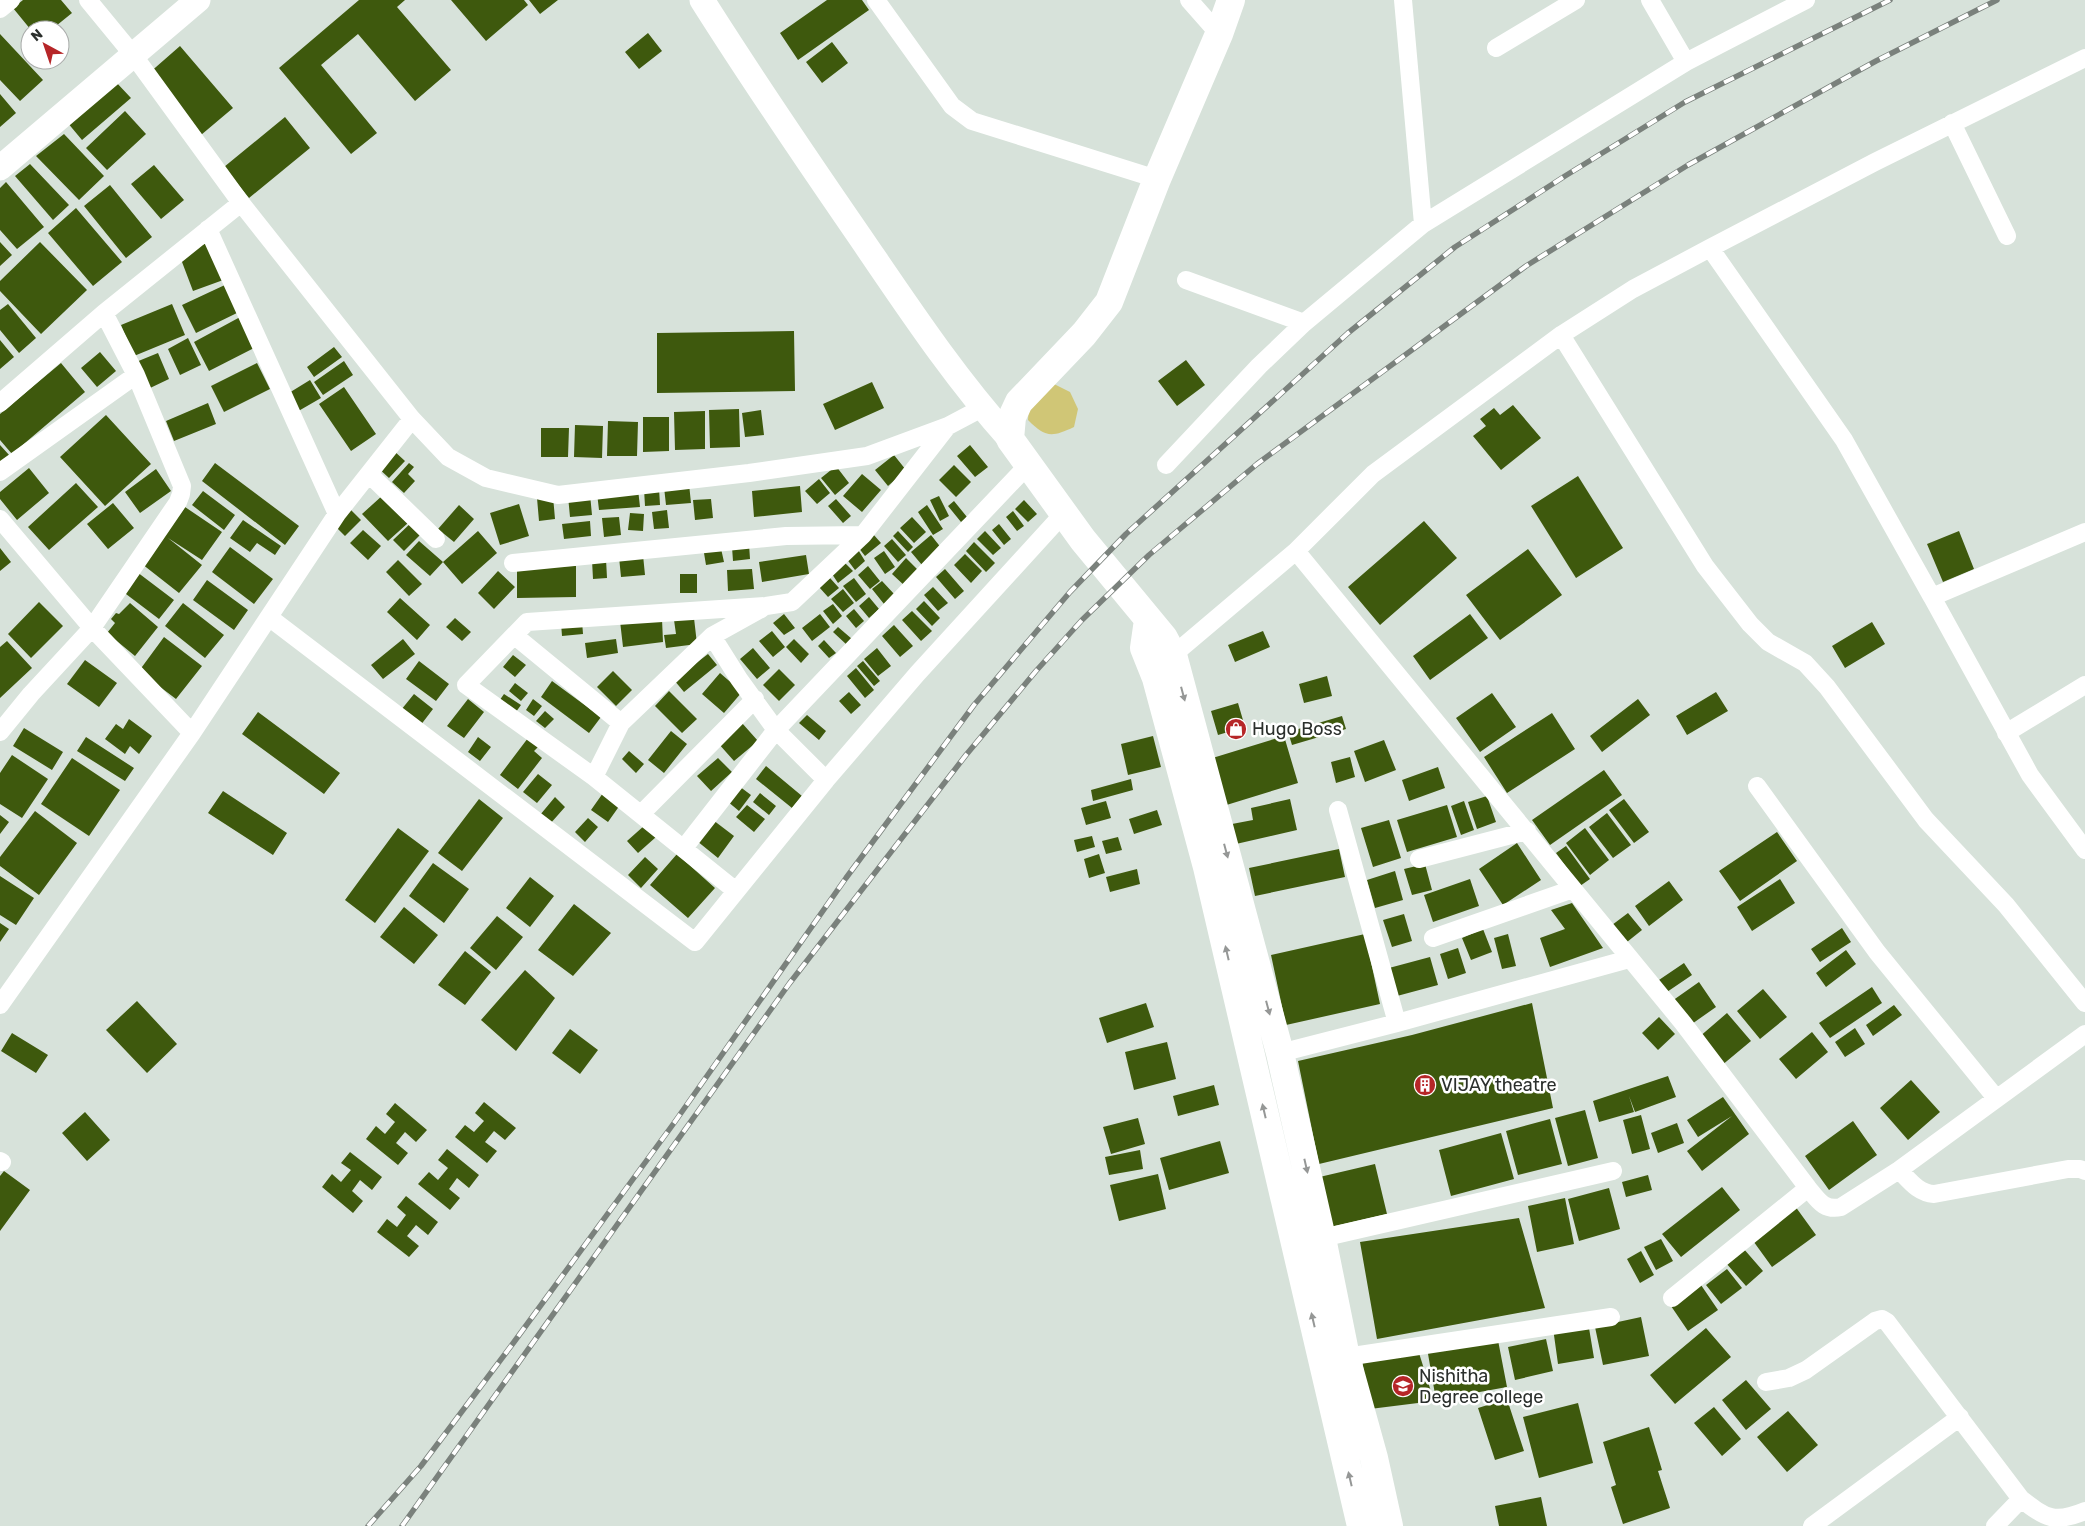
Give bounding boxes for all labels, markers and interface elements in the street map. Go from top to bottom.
north arrow [20,20,70,70]
text: N [28,26,46,45]
one-way arrow [1180,687,1188,702]
shop icon: Hugo Boss [1224,717,1248,741]
place label: Hugo Boss [1252,718,1342,740]
one-way arrow [1223,844,1231,859]
one-way arrow [1223,945,1231,960]
one-way arrow [1264,1001,1272,1016]
building icon: VIJAY theatre [1413,1073,1437,1097]
place label: VIJAY theatre [1441,1074,1557,1096]
one-way arrow [1260,1103,1268,1118]
one-way arrow [1302,1159,1310,1174]
one-way arrow [1309,1313,1317,1328]
place label: Nishitha Degree college [1419,1365,1543,1408]
school or university icon: Nishitha Degree college [1391,1374,1415,1398]
one-way arrow [1346,1471,1354,1486]

